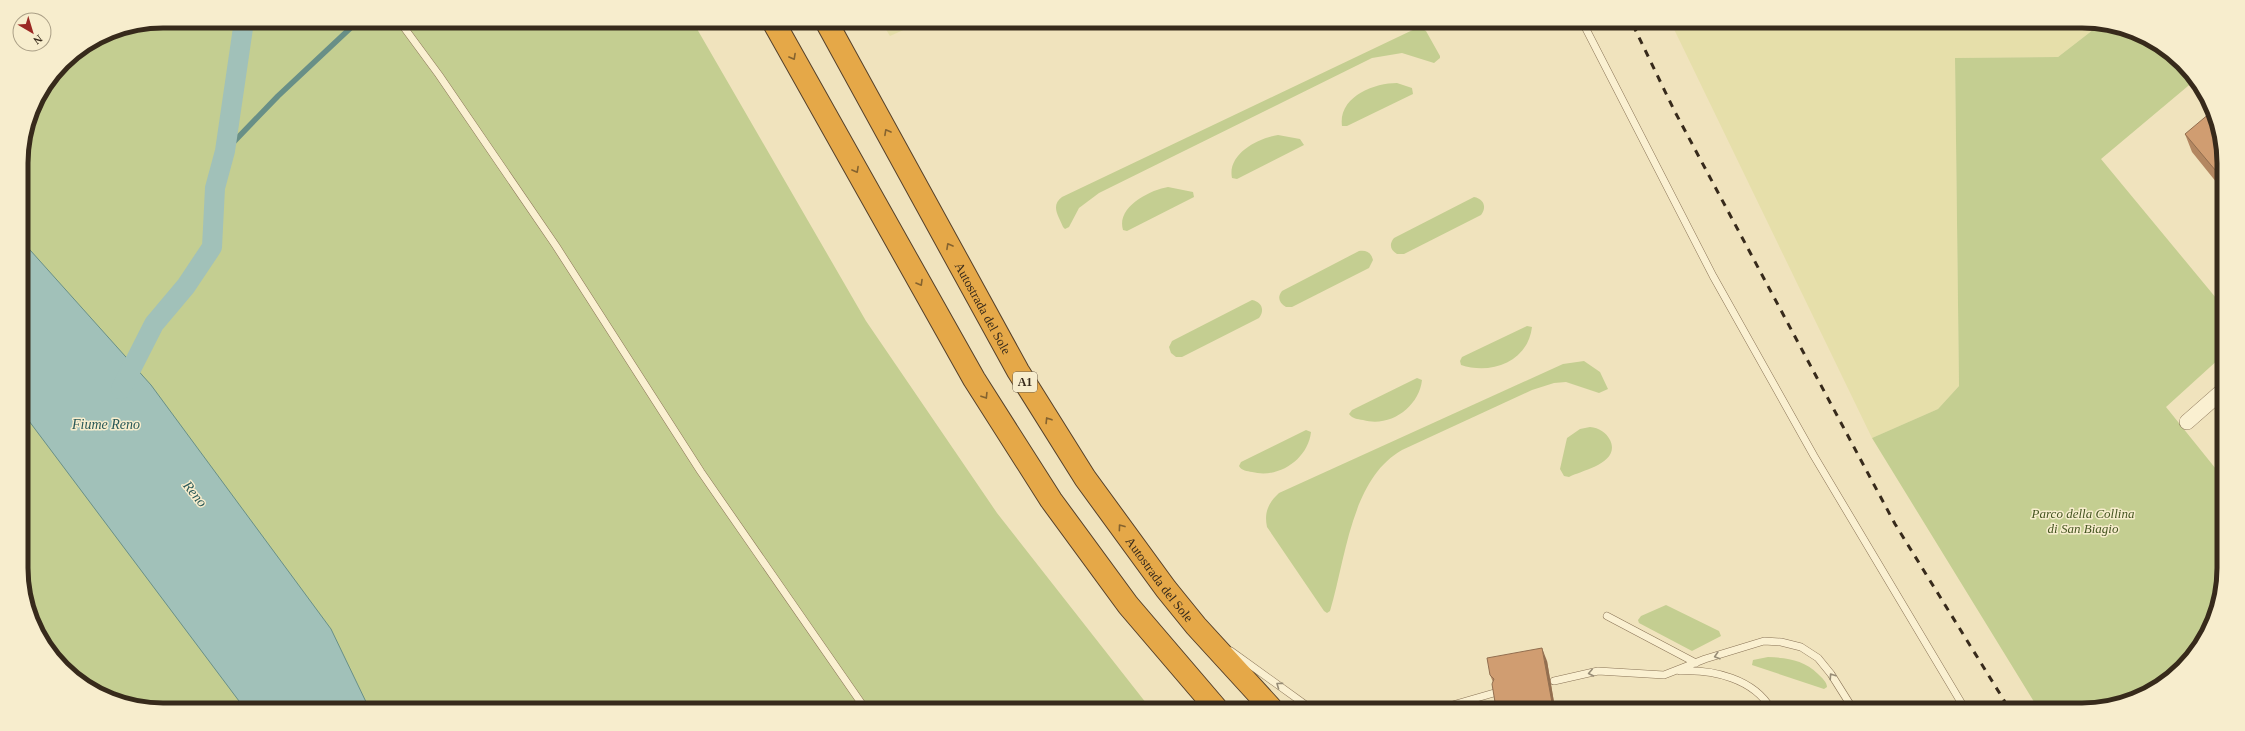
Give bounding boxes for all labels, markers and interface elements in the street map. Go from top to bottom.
north arrow [12,12,52,52]
text: N [31,33,45,47]
one-way arrow [788,53,795,60]
one-way arrow [884,129,891,136]
one-way arrow [851,166,858,174]
one-way arrow [947,243,954,250]
street label: Autostrada del Sole [952,259,1015,357]
one-way arrow [916,279,923,286]
road number: A1 [1013,372,1037,392]
one-way arrow [981,392,988,399]
water label: Fiume Reno [71,417,140,432]
one-way arrow [1046,417,1053,424]
water label: Reno [179,477,210,510]
park label: Parco della Collina di San Biagio [2031,506,2135,536]
one-way arrow [1119,525,1126,532]
street label: Autostrada del Sole [1123,534,1197,625]
one-way arrow [1714,651,1721,660]
one-way arrow [1588,668,1594,677]
one-way arrow [1829,673,1837,680]
one-way arrow [1276,683,1283,690]

